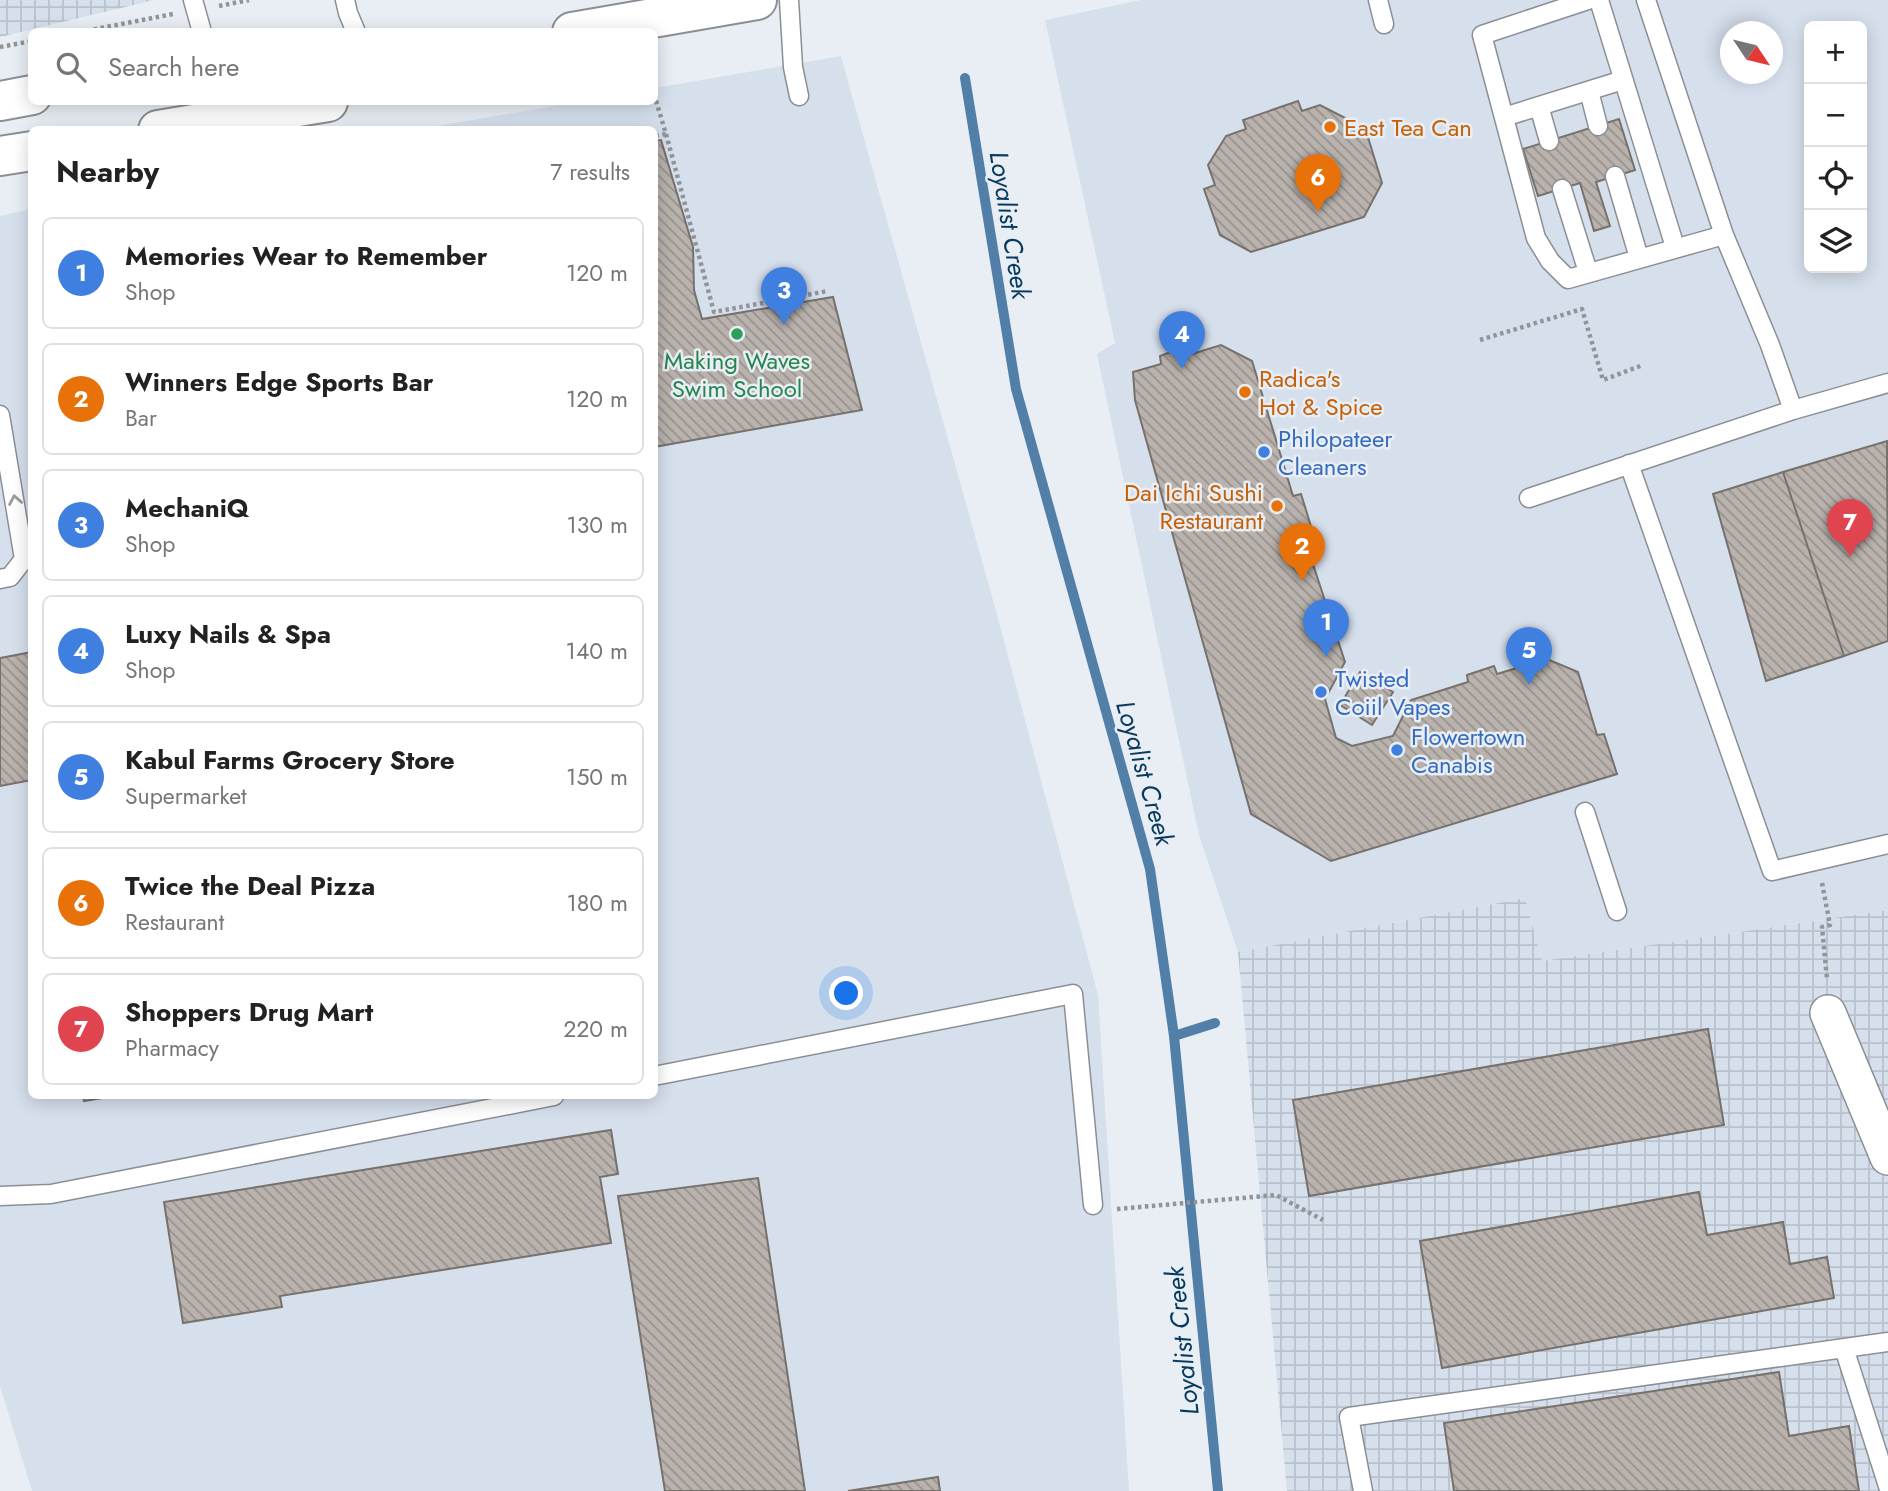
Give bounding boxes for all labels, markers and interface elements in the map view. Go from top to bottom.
north arrow [1720,21,1783,84]
map controls [1804,21,1867,273]
button: + [1804,21,1867,84]
search box [28,28,658,105]
icon: search [52,48,90,86]
text: Search here [108,48,240,86]
button: − [1804,84,1867,147]
place label: East Tea Can [1344,110,1472,145]
marker: East Tea Can [1322,119,1338,135]
button: locate [1804,147,1867,210]
water label: Loyalist Creek [980,148,1041,304]
text: Nearby [56,150,159,193]
pin: 6 [1295,154,1341,212]
text: 7 results [550,155,630,189]
button: layers [1804,210,1867,273]
text: Memories Wear to Remember [125,237,487,275]
text: 1 [75,256,87,290]
text: 120 m [566,256,628,290]
pin: 3 [761,267,807,325]
text: Shop [125,275,175,309]
pin: 4 [1159,311,1205,369]
marker: Making Waves Swim School [729,326,745,342]
place label: Making Waves Swim School [664,343,810,406]
place label: Radica's Hot & Spice [1259,361,1383,424]
text: Winners Edge Sports Bar [125,363,434,401]
text: 2 [73,382,89,416]
text: 120 m [566,382,628,416]
marker: Radica's Hot & Spice [1237,384,1253,400]
text: Bar [125,401,157,435]
place label: Philopateer Cleaners [1278,421,1393,484]
marker: Philopateer Cleaners [1256,444,1272,460]
place label: Dai Ichi Sushi Restaurant [1124,475,1263,538]
text: MechaniQ [125,489,249,527]
one-way arrow [9,494,24,506]
marker: Dai Ichi Sushi Restaurant [1269,498,1285,514]
pin: 7 [1827,499,1873,557]
text: 3 [74,508,88,542]
text: 130 m [566,508,628,542]
pin: 2 [1279,523,1325,581]
text: Shop [125,527,175,561]
pin: 1 [1303,599,1349,657]
text: Luxy Nails & Spa [125,615,331,653]
pin: 5 [1506,627,1552,685]
text: 4 [73,634,89,668]
text: 140 m [566,634,628,668]
text: Shop [125,653,175,687]
place label: Twisted Coiil Vapes [1335,661,1450,724]
marker: Twisted Coiil Vapes [1313,684,1329,700]
water label: Loyalist Creek [1106,696,1184,852]
place label: Flowertown Canabis [1411,719,1525,782]
text: Kabul Farms Grocery Store [125,741,455,779]
marker: Flowertown Canabis [1389,742,1405,758]
text: 5 [74,760,88,794]
text: 150 m [566,760,628,794]
text: Supermarket [125,779,247,813]
text: Twice the Deal Pizza [125,867,375,905]
text: 6 [73,886,89,920]
text: 180 m [566,886,628,920]
text: Restaurant [125,905,224,939]
your location [829,976,863,1010]
text: Shoppers Drug Mart [125,993,373,1031]
text: 7 [74,1012,88,1046]
text: 220 m [563,1012,628,1046]
text: Pharmacy [125,1031,219,1065]
water label: Loyalist Creek [1155,1263,1209,1417]

